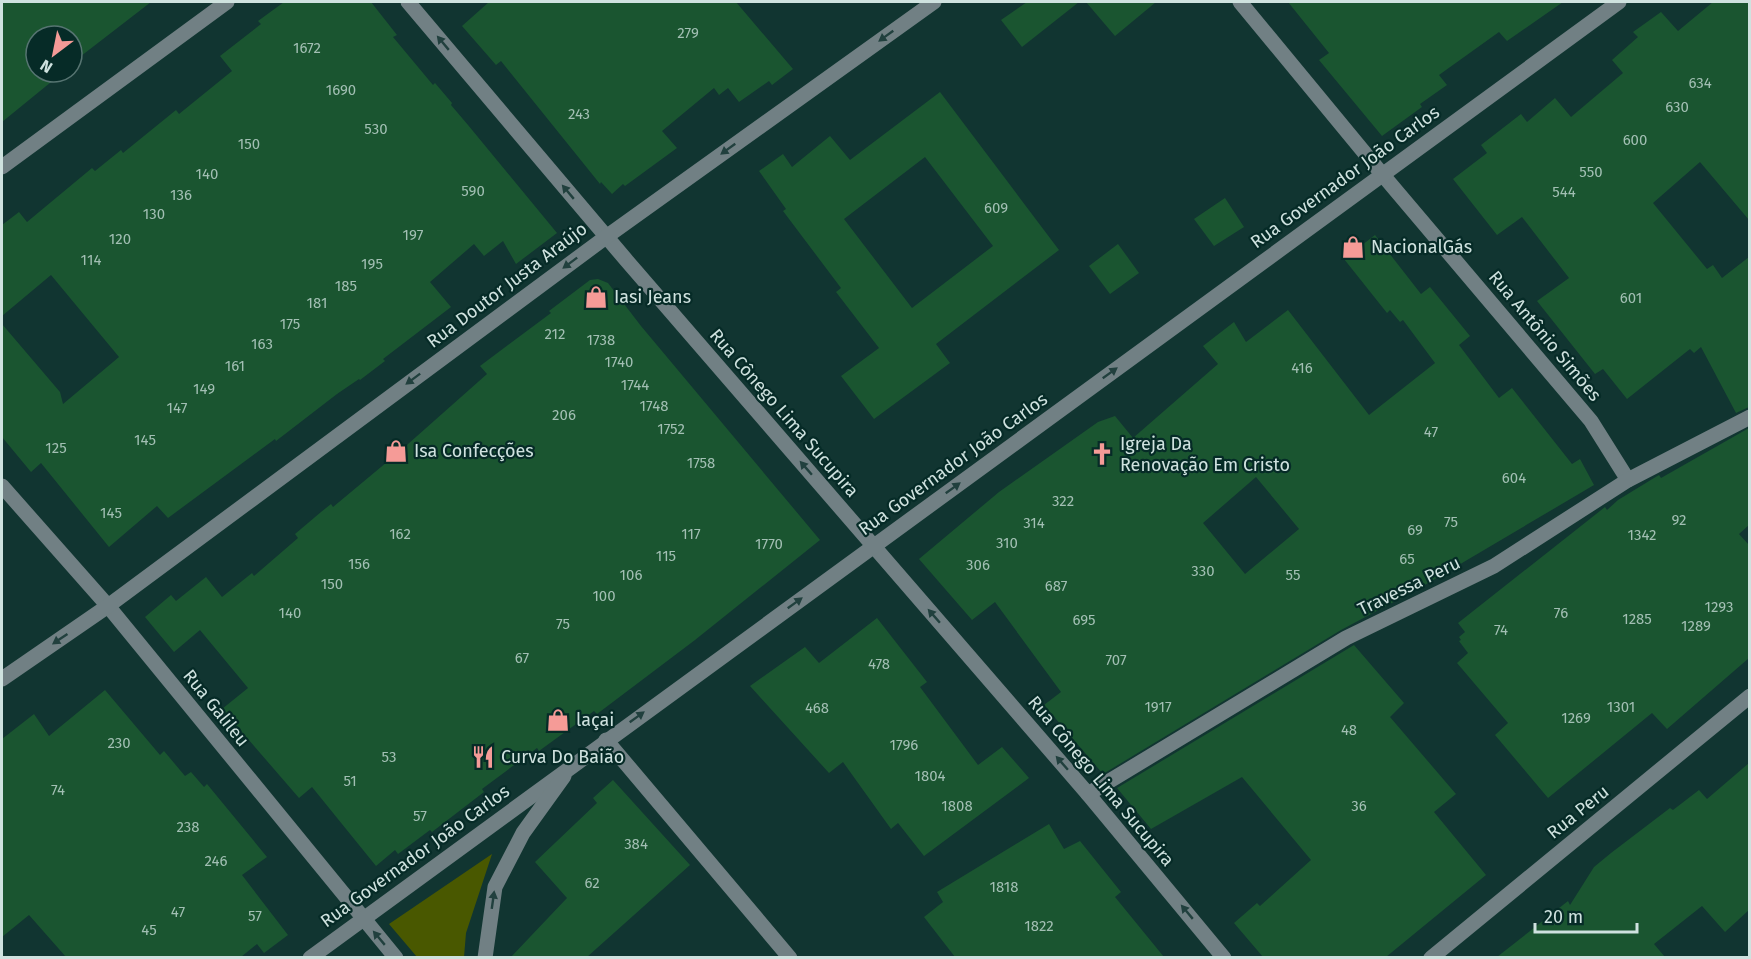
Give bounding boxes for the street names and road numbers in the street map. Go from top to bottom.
street label: Rua Governador João Carlos [1246,101,1444,253]
street label: Rua Doutor Justa Araújo [423,218,591,352]
street label: Rua Antônio Simões [1484,266,1606,406]
street label: Rua Cônego Lima Sucupira [705,324,863,502]
street label: Rua Governador João Carlos [854,388,1052,540]
street label: Travessa Peru [1354,552,1464,620]
street label: Rua Galileu [178,665,254,751]
street label: Rua Cônego Lima Sucupira [1023,691,1179,871]
street label: Rua Governador João Carlos [316,780,514,932]
street label: Rua Peru [1543,780,1613,844]

